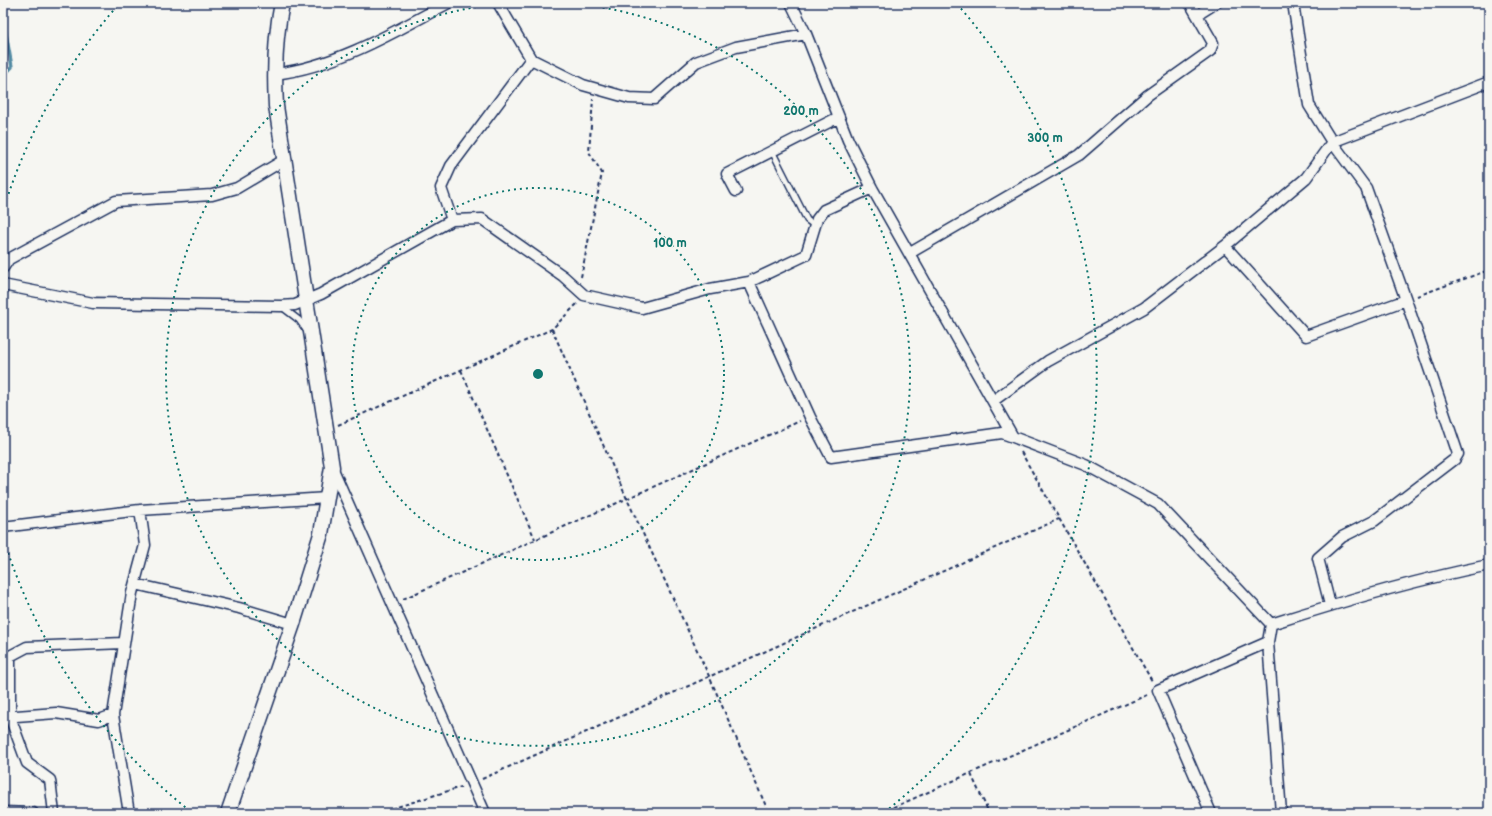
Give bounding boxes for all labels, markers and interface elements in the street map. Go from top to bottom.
text: 200 m [783,104,819,119]
text: 300 m [1027,131,1063,146]
text: 100 m [653,236,687,251]
centre of rings [531,367,545,381]

